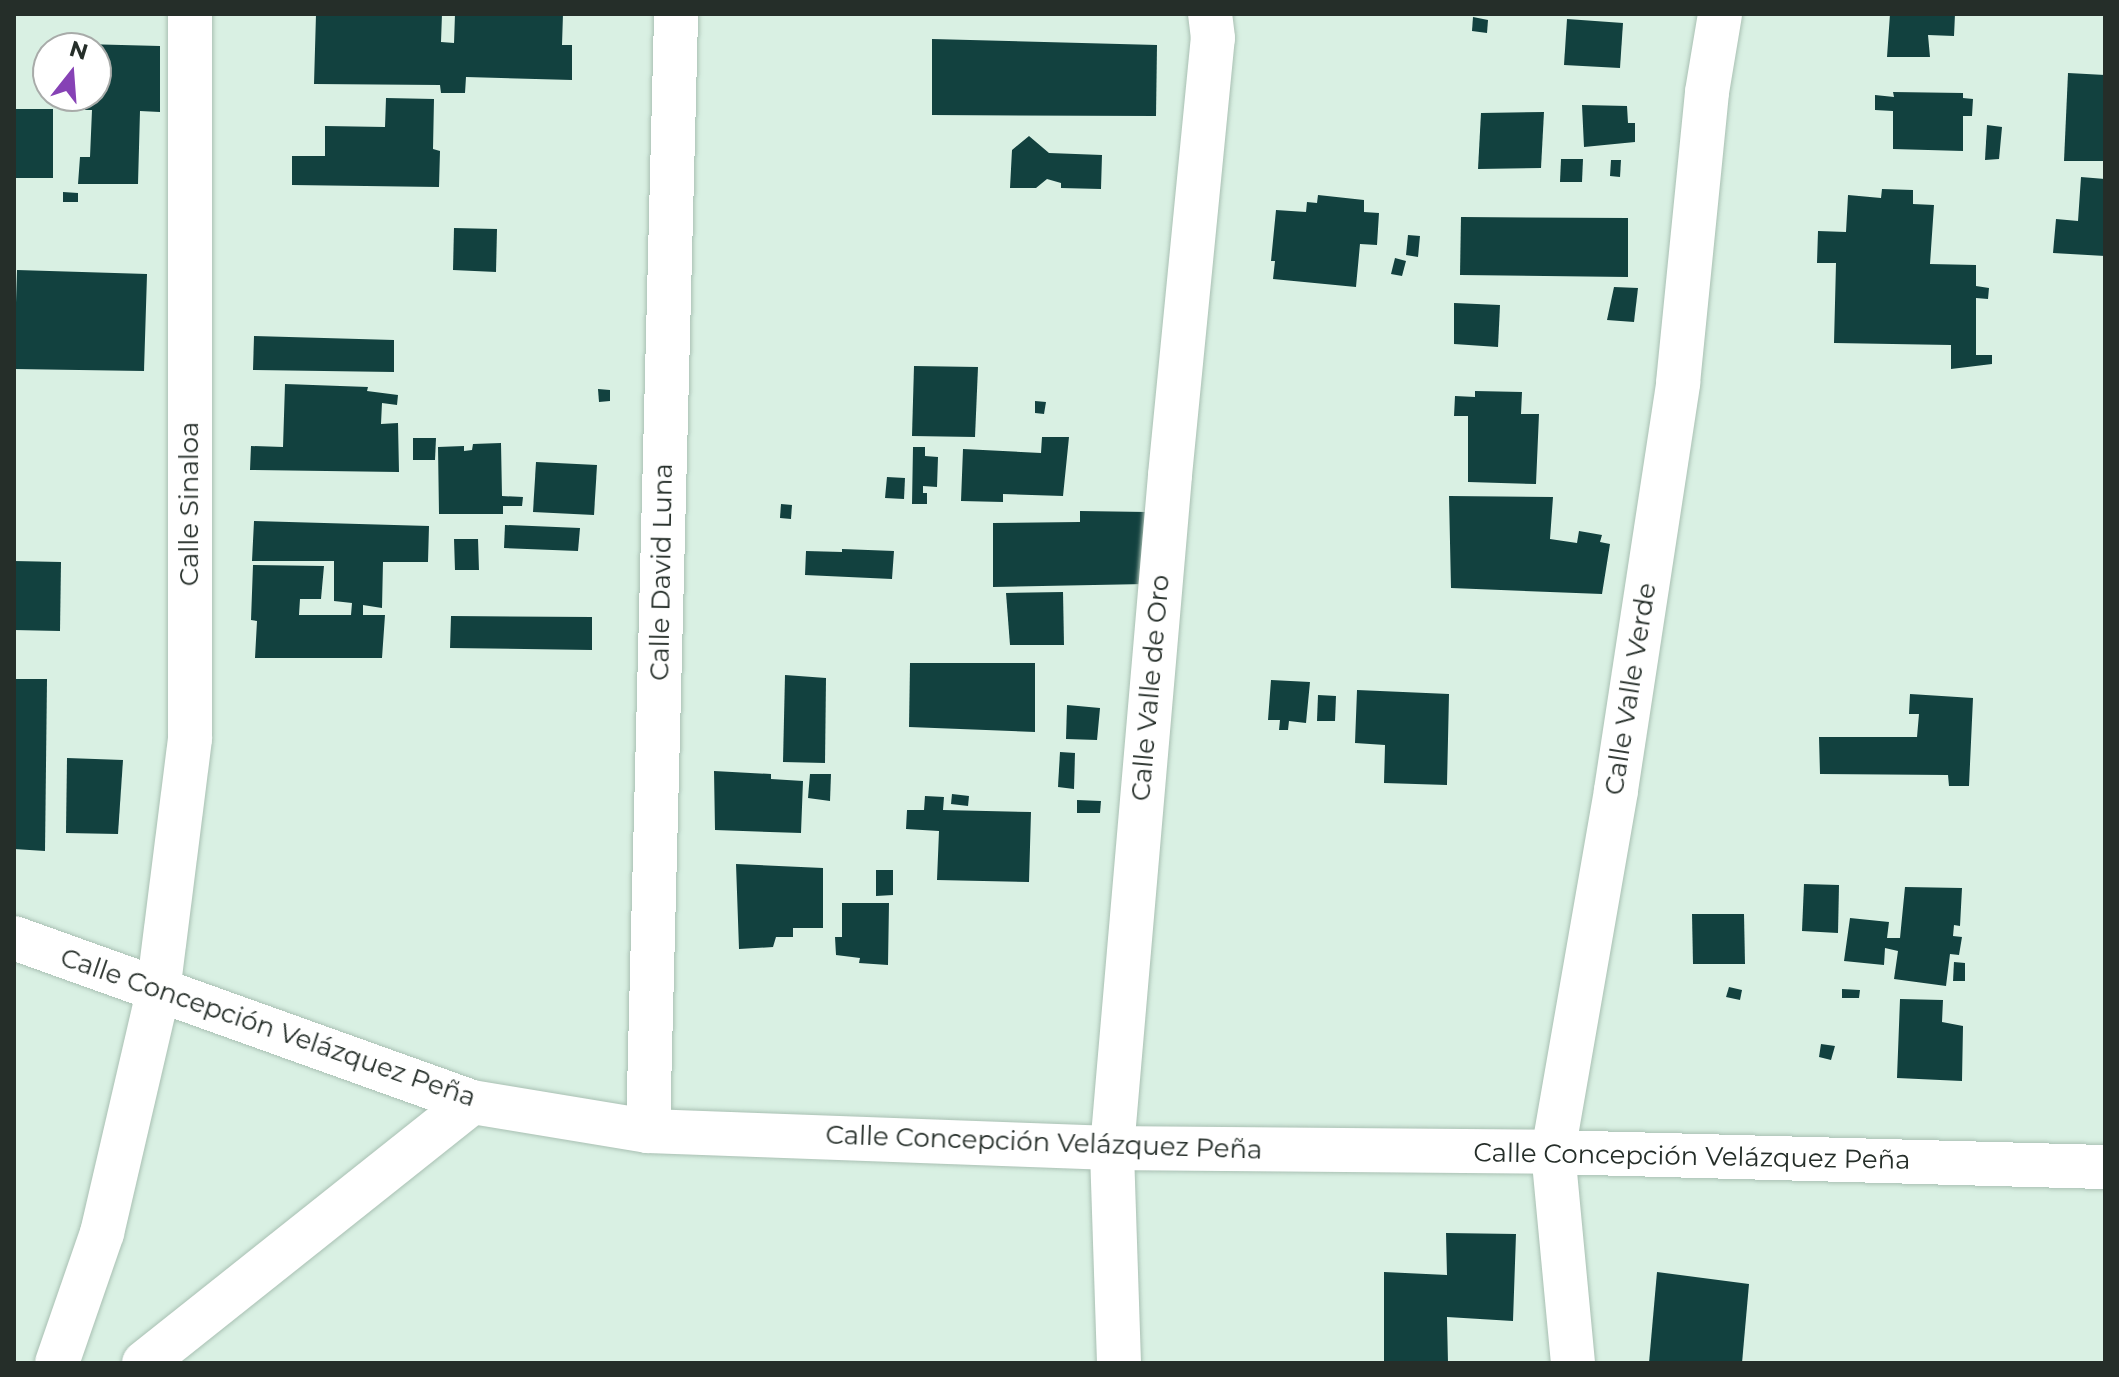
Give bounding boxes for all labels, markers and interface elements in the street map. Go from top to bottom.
north arrow [32,32,112,112]
text: N [66,35,91,66]
street label: Calle Sinaloa [174,422,206,586]
street label: Calle David Luna [645,463,679,681]
street label: Calle Valle de Oro [1126,574,1176,802]
street label: Calle Valle Verde [1599,581,1663,797]
street label: Calle Concepción Velázquez Peña [56,942,480,1114]
street label: Calle Concepción Velázquez Peña [825,1120,1263,1166]
street label: Calle Concepción Velázquez Peña [1473,1138,1911,1176]

